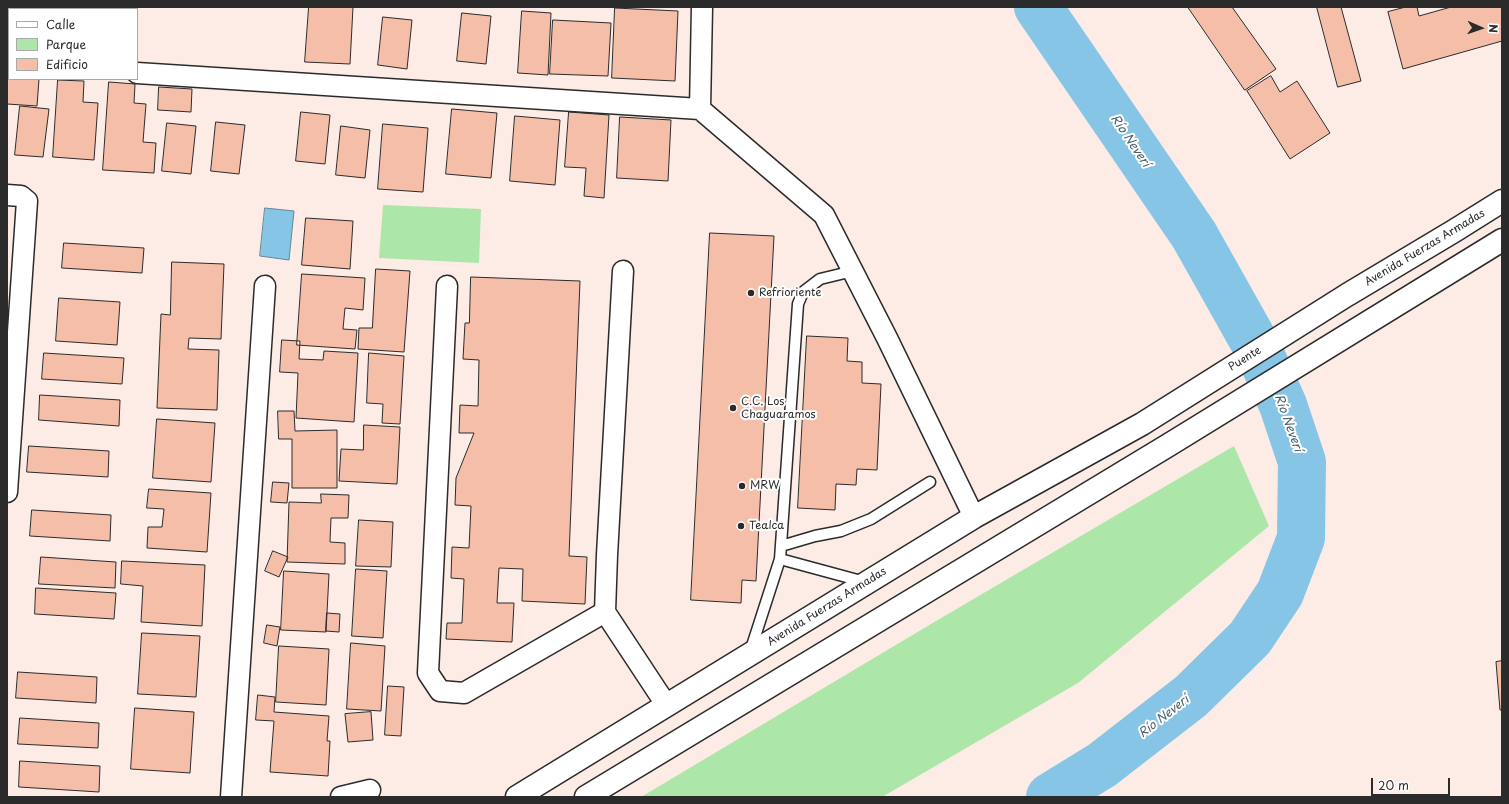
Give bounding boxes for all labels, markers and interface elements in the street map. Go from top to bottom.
legend [8,8,138,80]
north arrow [1461,8,1501,48]
text: Calle [46,15,75,33]
text: N [1485,24,1502,33]
text: Parque [46,35,86,53]
text: Edificio [46,55,88,73]
water label: Río Neverí [1107,112,1153,170]
street label: Avenida Fuerzas Armadas [1363,207,1487,289]
place label: Refrioriente [759,286,821,300]
marker: Refrioriente [746,288,756,298]
street label: Puente [1226,344,1264,374]
water label: Río Neverí [1271,392,1305,454]
place label: C.C. Los Chaguaramos [741,395,816,421]
marker: C.C. Los Chaguaramos [728,403,738,413]
place label: MRW [750,479,780,493]
marker: MRW [737,481,747,491]
place label: Tealca [749,519,784,533]
marker: Tealca [736,521,746,531]
street label: Avenida Fuerzas Armadas [765,565,889,649]
water label: Río Neverí [1136,693,1192,741]
scale bar [1373,770,1452,796]
text: 20 m [1378,776,1409,794]

